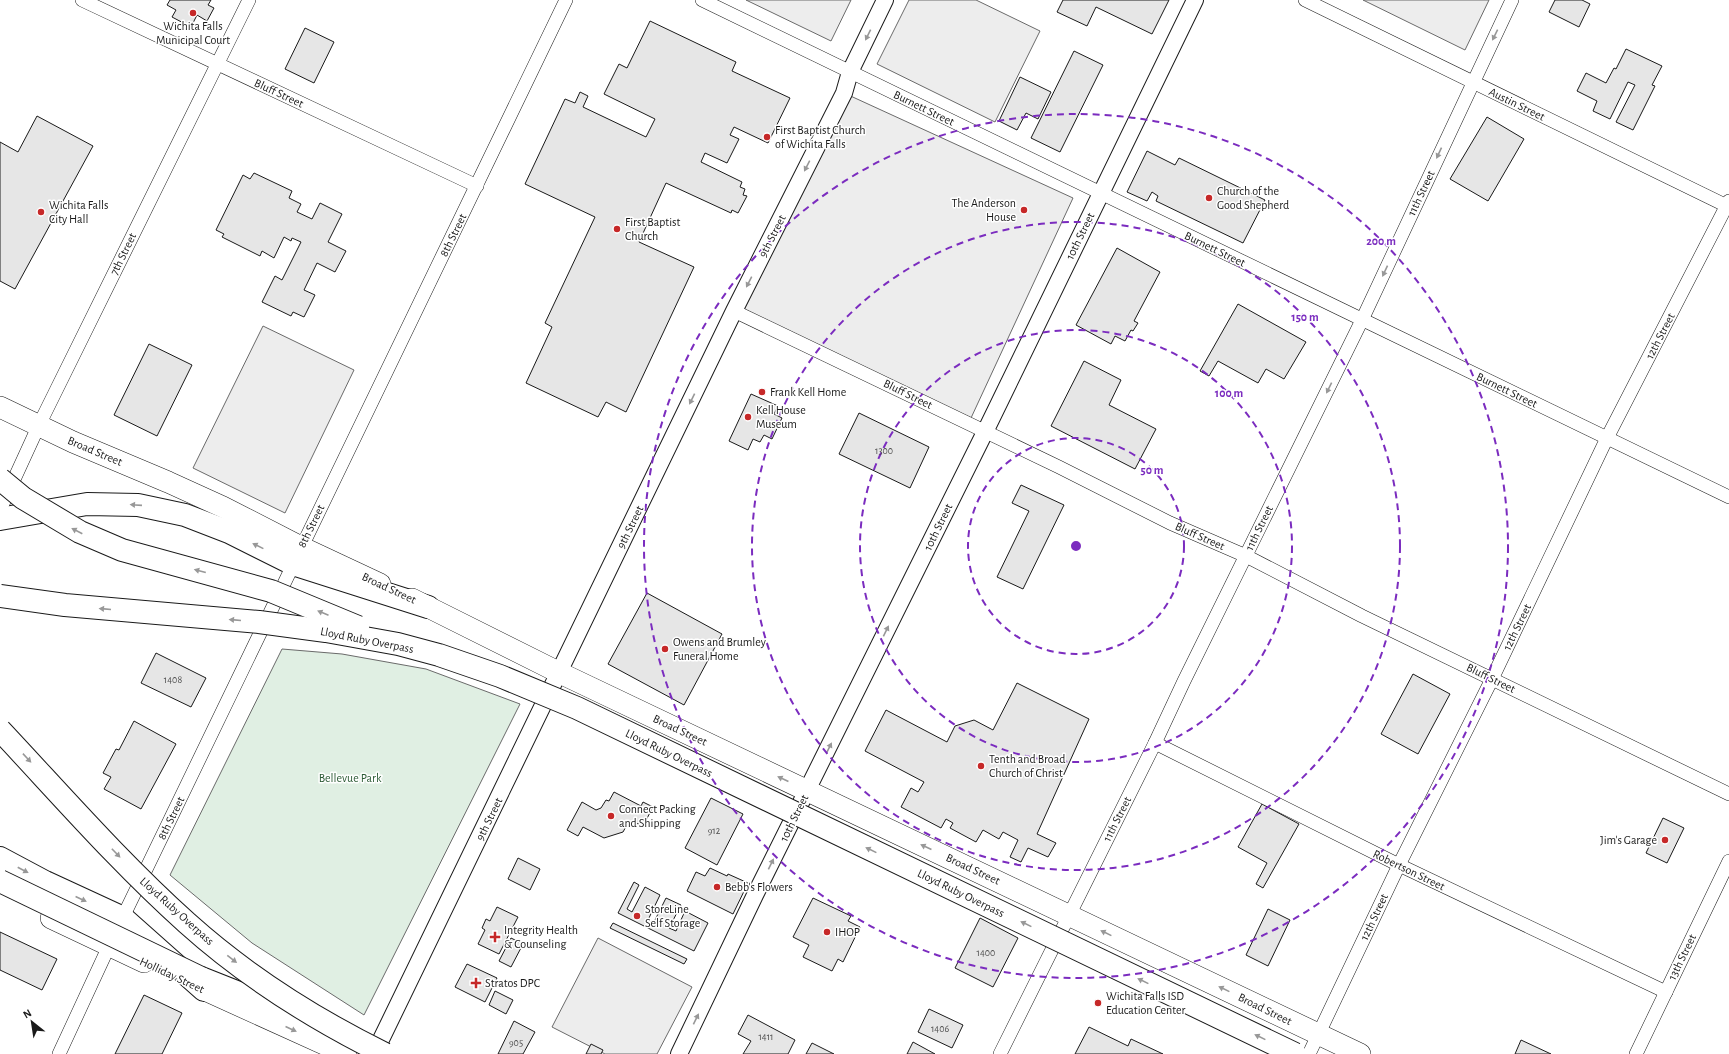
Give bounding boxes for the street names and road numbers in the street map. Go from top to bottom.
street label: Bluff Street [252,76,306,110]
street label: Austin Street [1487,85,1547,123]
street label: Burnett Street [892,88,956,128]
street label: 11th Street [1405,168,1437,218]
street label: 10th Street [1063,210,1097,261]
street label: 8th Street [438,212,469,258]
street label: 9th Street [756,213,788,259]
street label: Burnett Street [1183,229,1247,269]
street label: 7th Street [108,231,138,277]
street label: 12th Street [1643,311,1677,361]
street label: Burnett Street [1475,370,1539,410]
street label: Bluff Street [882,377,935,411]
street label: Broad Street [66,434,124,468]
street label: 10th Street [921,501,955,552]
street label: 8th Street [296,503,327,549]
street label: 11th Street [1243,503,1275,552]
street label: 9th Street [615,504,646,550]
street label: Bluff Street [1173,520,1227,552]
street label: Broad Street [360,570,418,606]
street label: 12th Street [1501,602,1533,652]
street label: Lloyd Ruby Overpass [319,625,415,656]
street label: Bluff Street [1465,661,1518,695]
street label: Broad Street [651,712,709,748]
street label: Lloyd Ruby Overpass [623,727,714,780]
street label: 10th Street [777,792,811,843]
street label: 11th Street [1101,794,1133,843]
street label: 8th Street [156,795,187,841]
street label: 9th Street [474,796,505,842]
street label: Robertson Street [1371,847,1447,893]
street label: Broad Street [944,851,1002,887]
street label: Lloyd Ruby Overpass [915,867,1006,920]
street label: Lloyd Ruby Overpass [137,875,216,948]
street label: 12th Street [1358,892,1390,942]
street label: 13th Street [1666,932,1698,982]
street label: Holliday Street [137,955,206,996]
street label: Broad Street [1236,991,1294,1027]

